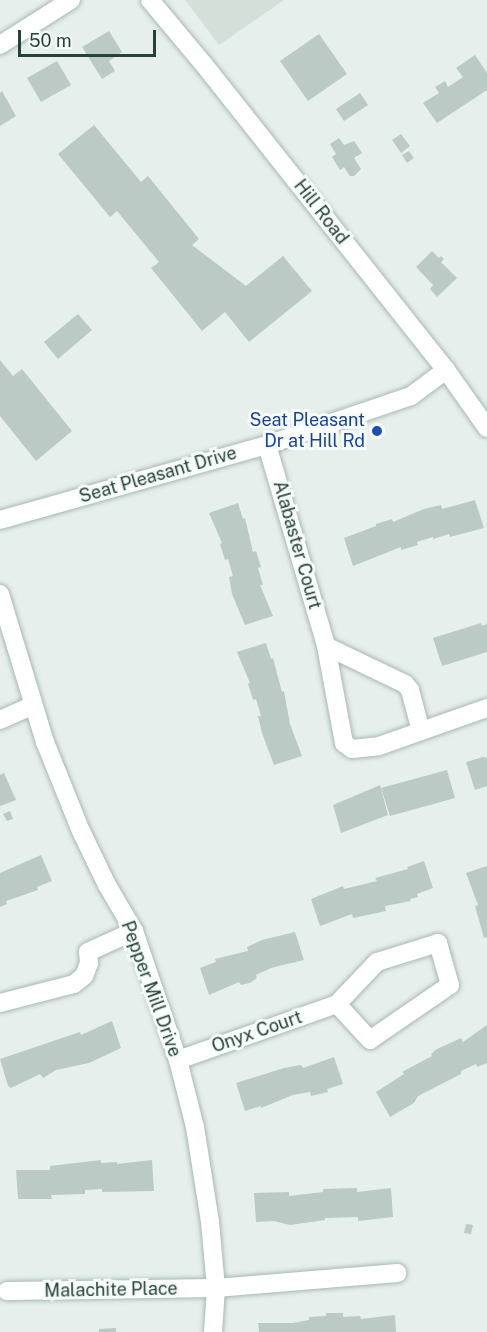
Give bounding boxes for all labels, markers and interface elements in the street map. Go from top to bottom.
scale bar [21,18,159,56]
text: 50 m [29,30,72,51]
street label: Hill Road [289,175,353,249]
place label: Seat Pleasant Dr at Hill Rd [249,410,365,452]
marker: Seat Pleasant Dr at Hill Rd [370,424,384,438]
street label: Seat Pleasant Drive [77,442,239,508]
street label: Alabaster Court [268,478,326,612]
street label: Pepper Mill Drive [116,918,186,1060]
street label: Onyx Court [209,1006,305,1058]
street label: Malachite Place [44,1278,178,1302]

